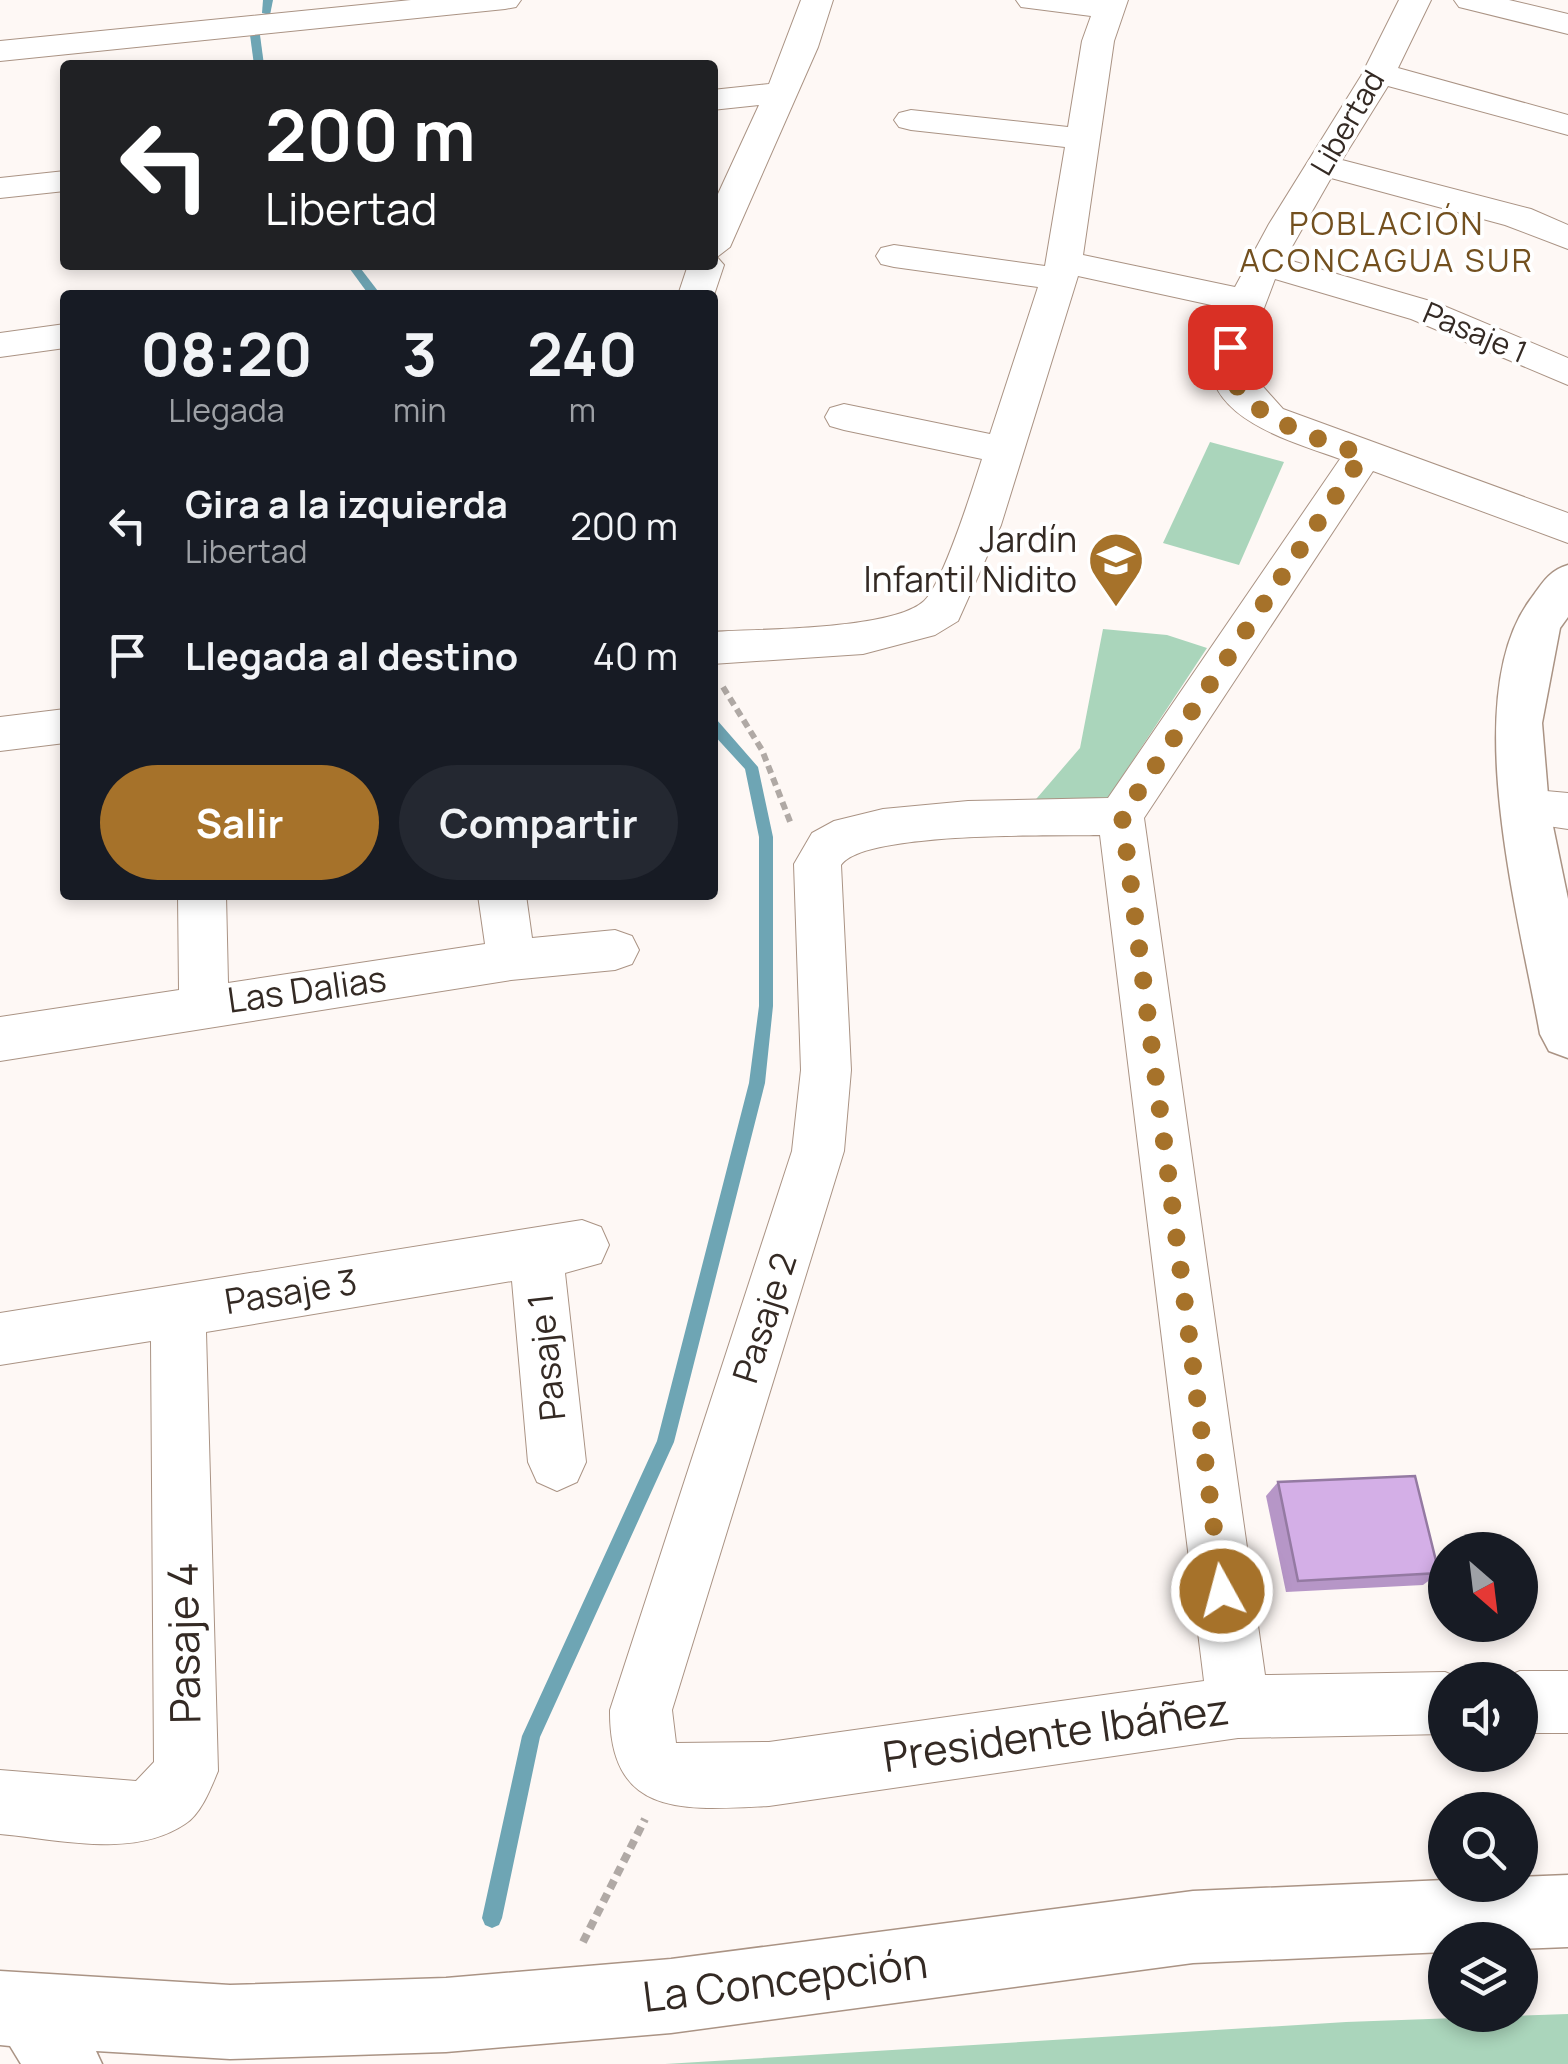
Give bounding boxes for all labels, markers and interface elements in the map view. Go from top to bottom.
street label: Libertad [1300,62,1393,182]
text: 200 m [265,86,476,182]
icon: left [100,100,230,230]
text: Libertad [265,177,437,239]
district label: POBLACIÓN ACONCAGUA SUR [1239,201,1535,282]
street label: Pasaje 1 [1417,291,1534,372]
pin [1188,305,1273,390]
text: 08:20 [140,312,312,394]
text: 3 [402,312,437,394]
text: 240 [527,312,638,394]
icon: arrive [1203,320,1258,375]
text: Llegada [168,388,284,432]
text: min [393,388,447,432]
text: m [569,388,596,432]
text: Gira a la izquierda [185,477,508,529]
icon: left [100,498,155,553]
text: 200 m [570,499,678,551]
place label: Jardín Infantil Nidito [864,515,1077,603]
text: Libertad [185,529,308,573]
school or university icon: Jardín Infantil Nidito [1086,530,1146,609]
icon: arrive [100,628,155,683]
text: Llegada al destino [185,629,518,681]
text: 40 m [593,629,678,681]
button: Salir [100,765,379,880]
button: Compartir [399,765,678,880]
street label: Las Dalias [224,954,389,1024]
street label: Pasaje 2 [721,1247,808,1389]
street label: Pasaje 3 [221,1257,360,1325]
street label: Pasaje 1 [515,1291,577,1423]
north arrow [1428,1532,1538,1642]
map controls [1428,1532,1538,2032]
position arrow [1170,1539,1274,1643]
street label: Pasaje 4 [153,1562,213,1724]
button: sound [1428,1662,1538,1772]
street label: Presidente Ibáñez [879,1679,1233,1785]
button: search [1428,1792,1538,1902]
button: layers [1428,1922,1538,2032]
street label: La Concepción [639,1933,931,2025]

